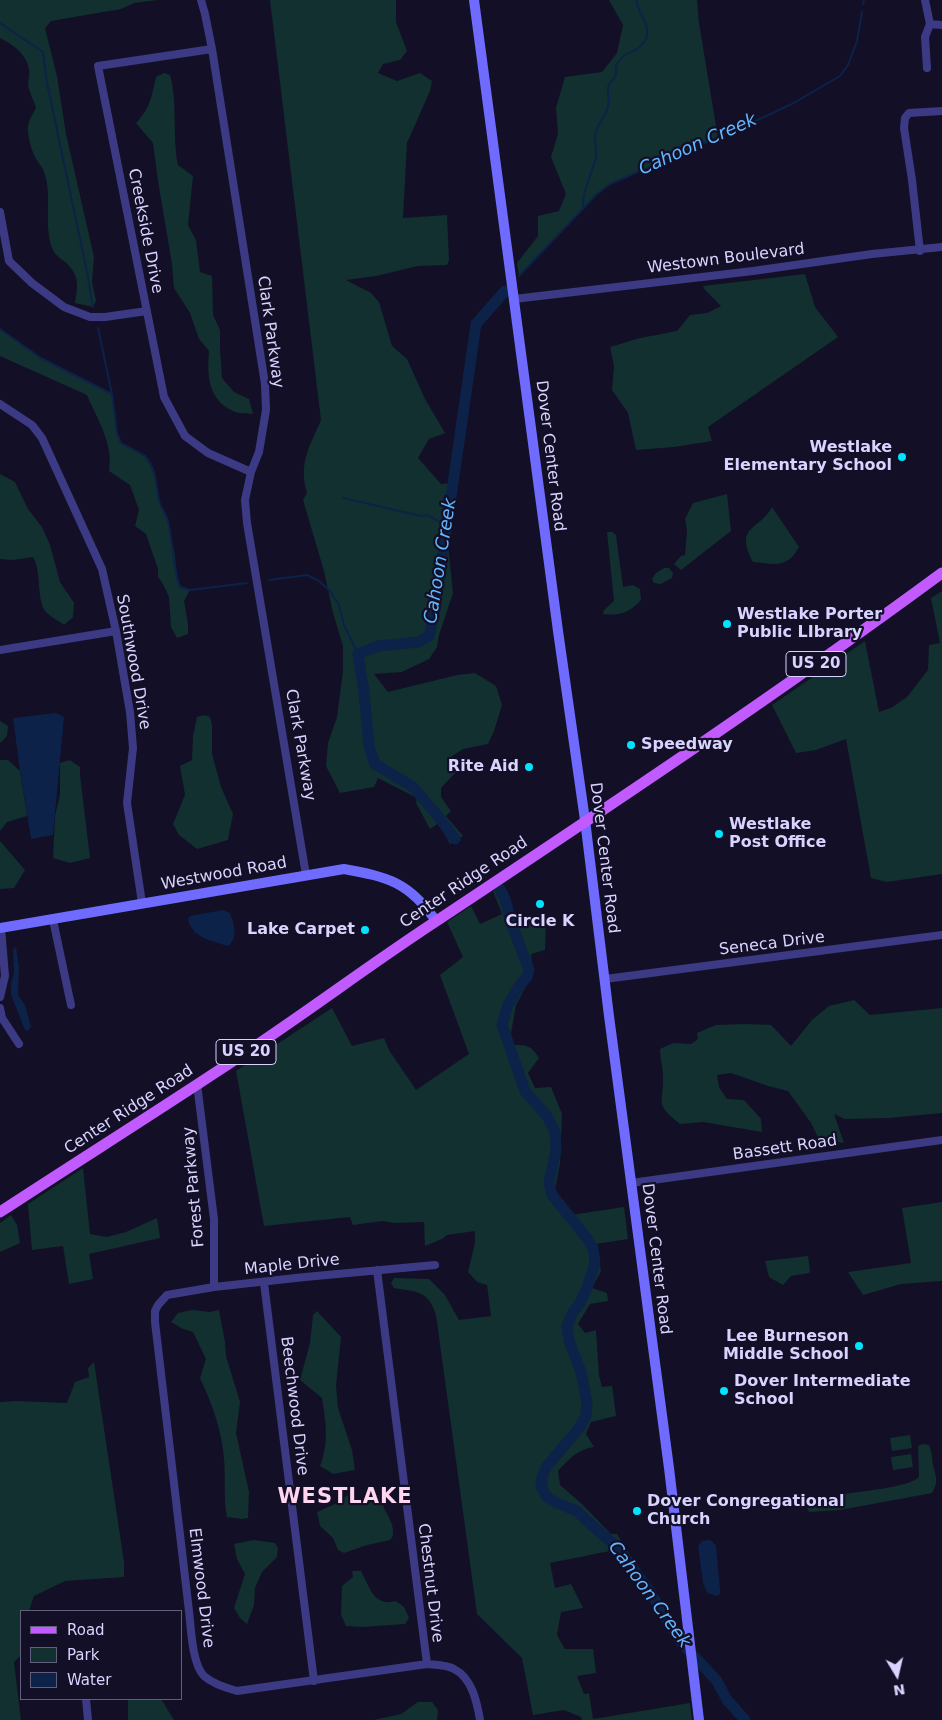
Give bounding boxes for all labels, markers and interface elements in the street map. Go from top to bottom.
water label: Cahoon Creek [636,109,760,181]
street label: Creekside Drive [123,167,167,295]
street label: Westown Boulevard [646,240,806,278]
street label: Clark Parkway [253,275,287,389]
street label: Dover Center Road [531,379,569,533]
place label: Westlake Elementary School [724,438,892,476]
marker: Westlake Elementary School [896,451,908,463]
water label: Cahoon Creek [420,497,462,625]
street label: Southwood Drive [112,593,154,731]
place label: Westlake Porter Public LIbrary [737,605,882,643]
marker: Westlake Porter Public LIbrary [721,618,733,630]
road number: US 20 [786,652,846,676]
street label: Clark Parkway [281,688,319,802]
place label: Speedway [641,735,733,755]
marker: Speedway [625,739,637,751]
place label: Rite Aid [448,757,519,777]
marker: Rite Aid [523,761,535,773]
street label: Dover Center Road [585,781,623,935]
place label: Westlake Post Office [729,815,826,853]
marker: Westlake Post Office [713,828,725,840]
street label: Center Ridge Road [396,833,532,933]
street label: Westwood Road [160,853,288,895]
marker: Circle K [534,898,546,910]
place label: Circle K [506,912,574,932]
place label: Lake Carpet [247,920,355,940]
marker: Lake Carpet [359,924,371,936]
street label: Seneca Drive [718,928,826,960]
road number: US 20 [216,1040,276,1064]
street label: Center Ridge Road [61,1061,197,1159]
street label: Forest Parkway [179,1126,209,1248]
street label: Bassett Road [732,1131,838,1165]
street label: Dover Center Road [637,1182,675,1336]
street label: Maple Drive [243,1250,341,1280]
place label: Lee Burneson Middle School [723,1327,849,1365]
street label: Beechwood Drive [276,1335,312,1477]
marker: Lee Burneson Middle School [853,1340,865,1352]
place label: Dover Intermediate School [734,1372,911,1410]
marker: Dover Intermediate School [718,1385,730,1397]
district label: WESTLAKE [276,1485,414,1511]
place label: Dover Congregational Church [647,1492,844,1530]
marker: Dover Congregational Church [631,1505,643,1517]
street label: Chestnut Drive [413,1522,447,1644]
street label: Elmwood Drive [184,1527,218,1649]
water label: Cahoon Creek [603,1537,695,1653]
legend [20,1610,182,1700]
text: Road [67,1621,105,1639]
text: Park [67,1646,99,1664]
north arrow [872,1650,922,1700]
text: Water [67,1671,111,1689]
text: N [892,1681,906,1699]

